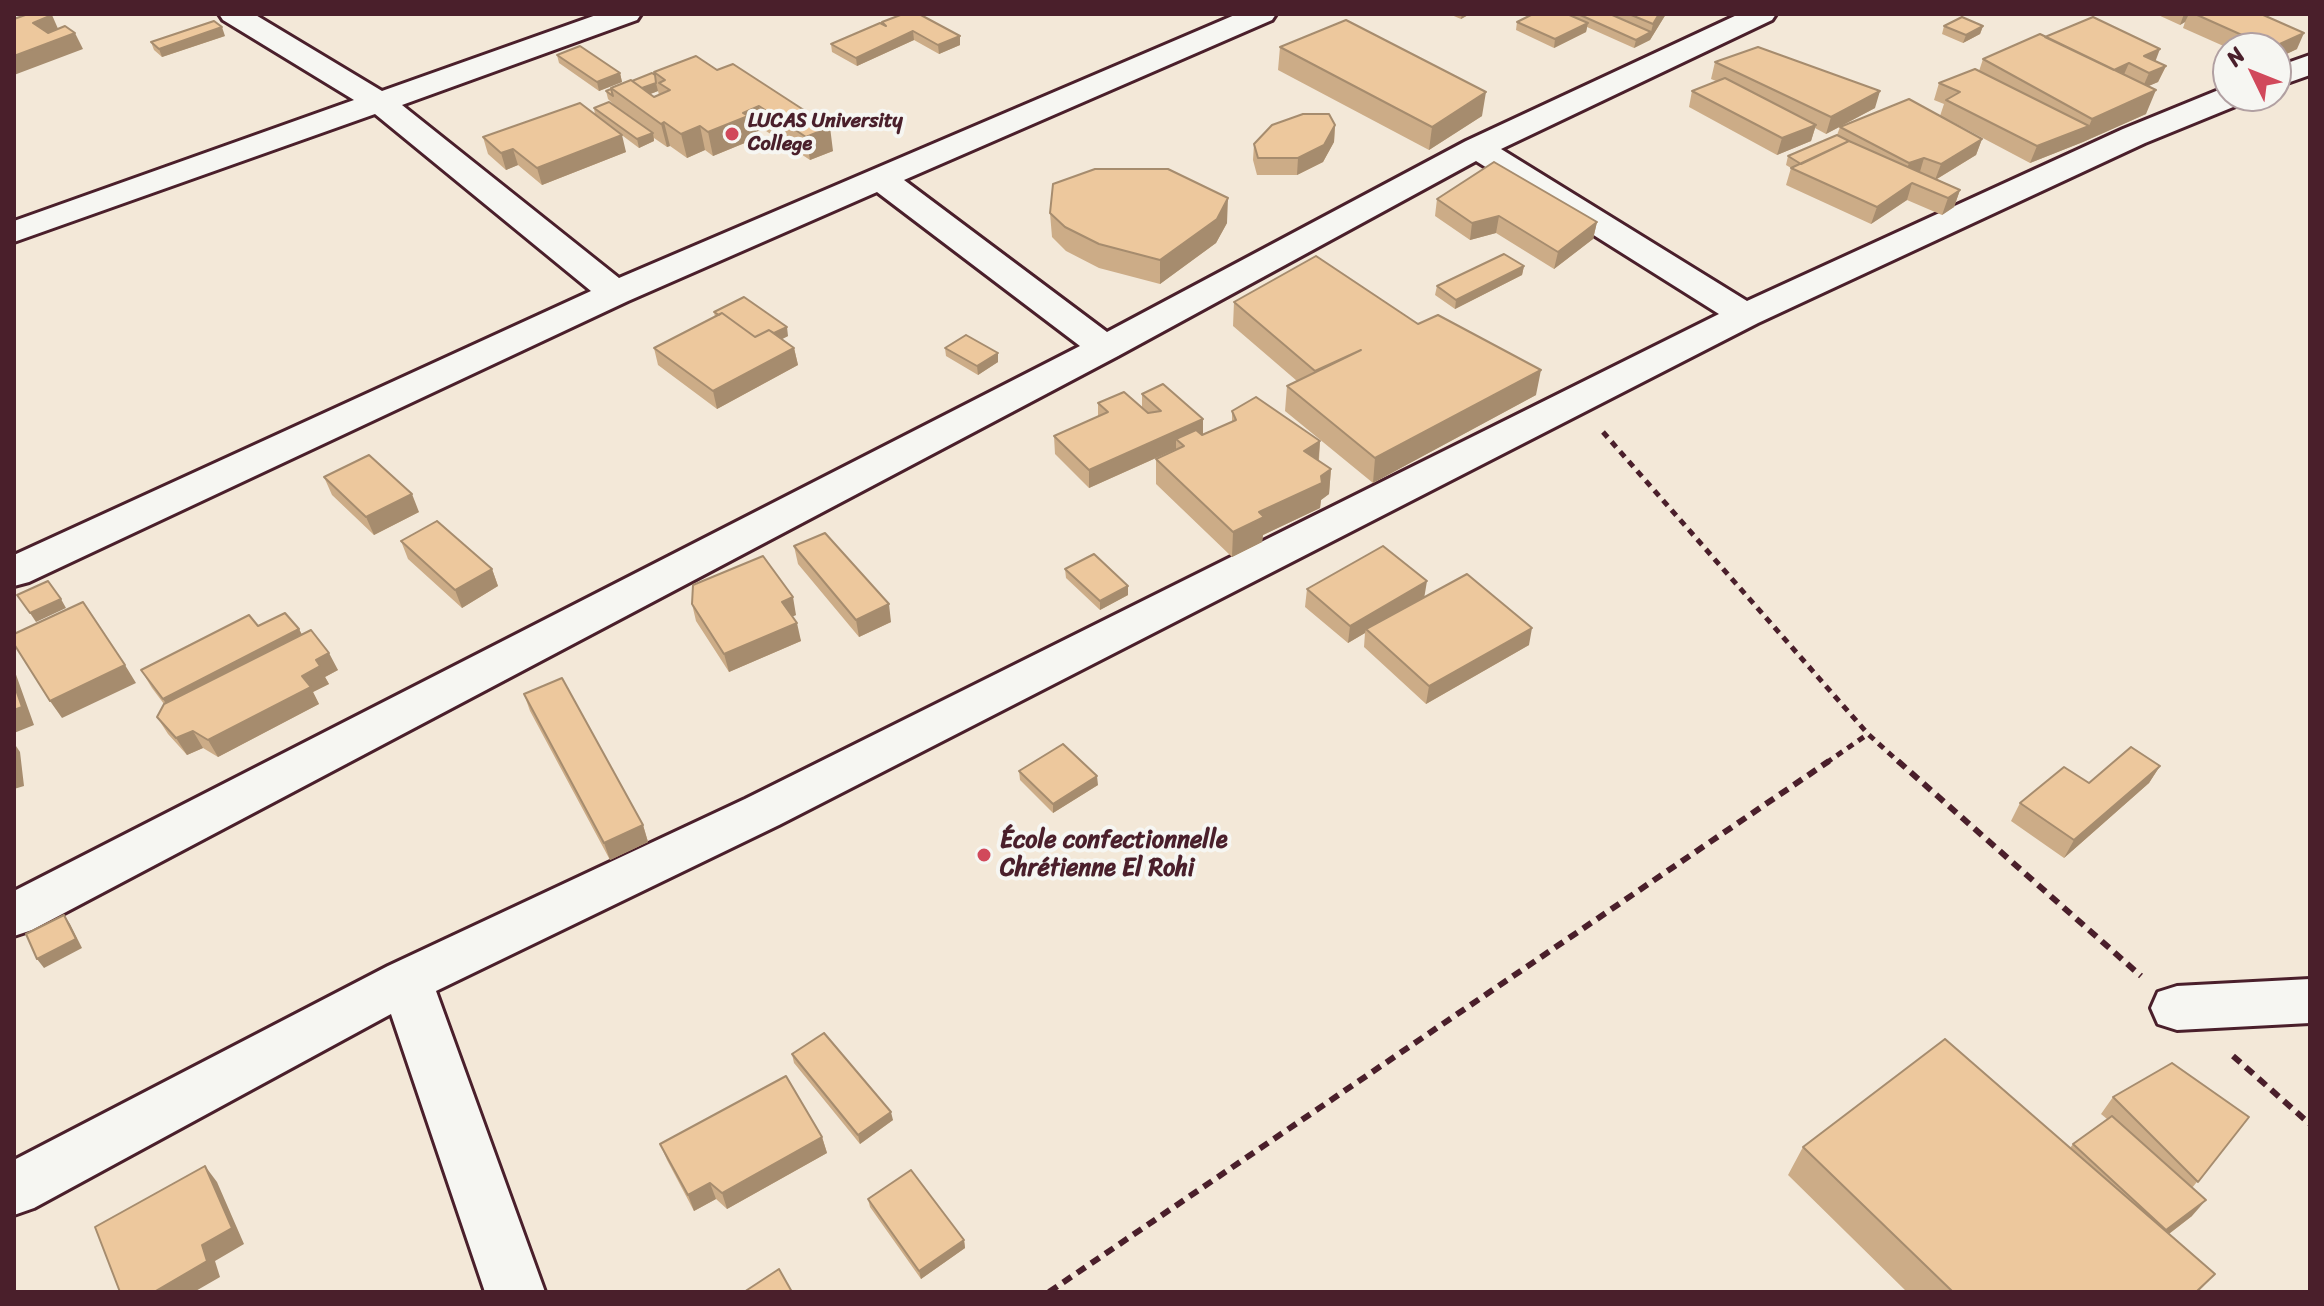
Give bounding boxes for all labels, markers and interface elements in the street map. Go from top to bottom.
north arrow [2212,32,2292,112]
text: N [2216,38,2255,76]
place label: LUCAS University College [748,110,903,157]
marker: LUCAS University College [723,125,741,143]
place label: École confectionnelle Chrétienne El Rohi [1000,827,1228,883]
marker: École confectionnelle Chrétienne El Rohi [975,846,993,864]

